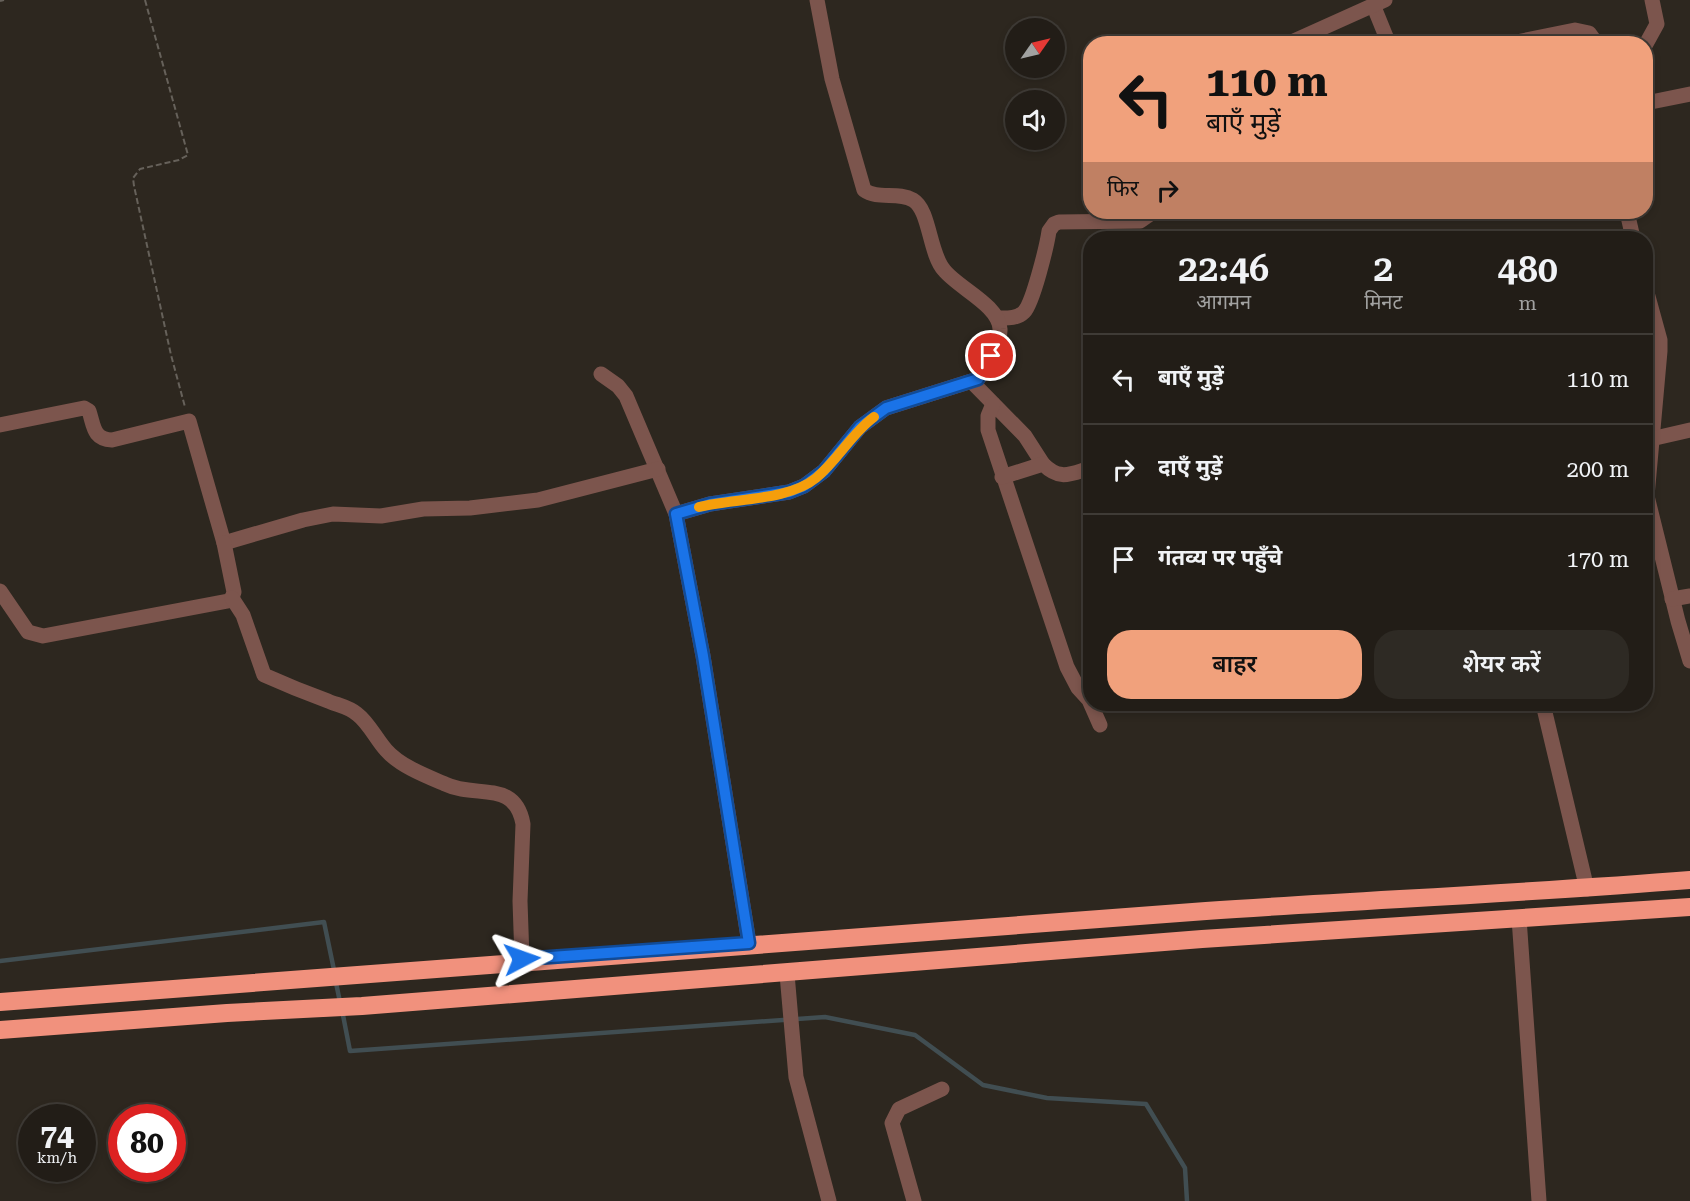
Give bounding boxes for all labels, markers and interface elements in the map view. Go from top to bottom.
north arrow [1005,18,1065,78]
map controls [1005,18,1065,150]
text: 110 m [1206,57,1328,106]
icon: left [1107,60,1185,138]
button: sound [1005,90,1065,150]
text: बाएँ मुड़ें [1206,107,1281,139]
icon: right [1151,174,1184,207]
text: फिर [1107,176,1139,201]
text: 22:46 [1178,248,1269,290]
text: 2 [1373,248,1393,290]
text: 480 [1498,249,1558,291]
text: आगमन [1196,290,1251,314]
text: मिनट [1364,290,1403,314]
text: m [1519,291,1537,315]
pin [965,330,1016,381]
icon: arrive [974,339,1007,372]
icon: left [1107,363,1140,396]
text: बाएँ मुड़ें [1158,365,1224,390]
text: 110 m [1566,367,1629,392]
icon: right [1107,453,1140,486]
text: दाएँ मुड़ें [1158,455,1223,480]
text: 200 m [1566,457,1629,482]
icon: arrive [1107,543,1140,576]
text: गंतव्य पर पहुँचे [1158,545,1282,570]
text: 170 m [1566,547,1629,572]
button: बाहर [1107,630,1362,699]
button: शेयर करें [1374,630,1629,699]
position arrow [490,927,554,991]
speed limit sign: 80 [108,1104,186,1182]
text: 74 [40,1118,74,1153]
text: km/h [37,1149,77,1167]

